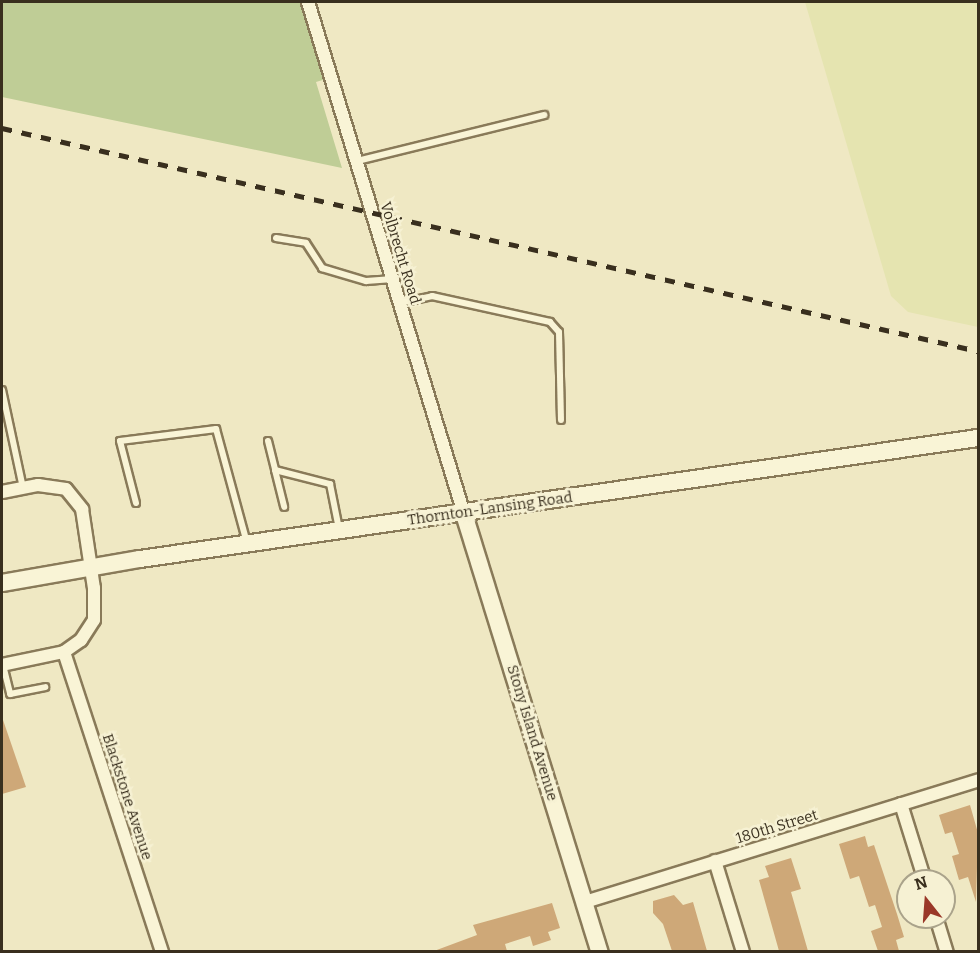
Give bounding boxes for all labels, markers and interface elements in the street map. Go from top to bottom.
street label: Volbrecht Road [376,200,424,306]
street label: Thornton-Lansing Road [406,489,574,529]
street label: Stony Island Avenue [503,663,561,803]
street label: Blackstone Avenue [98,732,156,862]
street label: 180th Street [734,806,820,848]
north arrow [896,869,956,929]
text: N [912,872,930,894]

